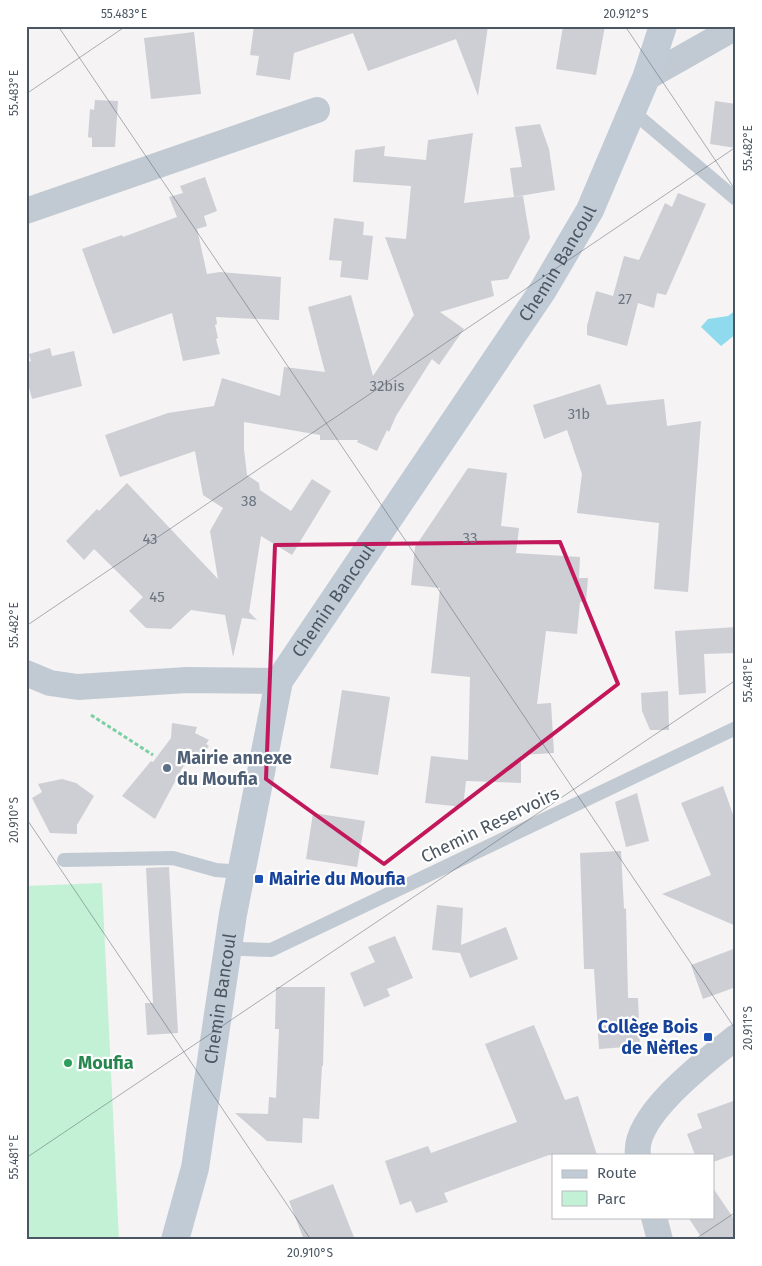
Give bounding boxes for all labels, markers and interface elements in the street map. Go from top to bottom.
text: 55.483°E [101,7,147,21]
text: 20.912°S [603,7,649,21]
text: 55.483°E [7,70,21,116]
text: 55.482°E [741,125,755,171]
street label: Chemin Bancoul [514,203,601,326]
house number: 27 [618,290,632,308]
house number: 32bis [370,377,404,395]
house number: 31b [568,405,590,423]
house number: 38 [241,492,257,510]
house number: 33 [463,529,477,547]
house number: 43 [142,530,158,548]
street label: Chemin Bancoul [287,540,379,661]
house number: 45 [149,588,165,606]
text: 55.482°E [7,602,21,648]
text: 55.481°E [741,658,755,702]
place label: Mairie annexe du Moufia [177,747,292,790]
marker: Mairie annexe du Moufia [161,762,173,774]
street label: Chemin Reservoirs [417,782,563,868]
text: 20.910°S [7,797,21,843]
place label: Mairie du Moufia [269,868,406,890]
marker: Mairie du Moufia [253,873,265,885]
street label: Chemin Bancoul [200,932,241,1066]
text: 20.911°S [741,1005,755,1050]
place label: Collège Bois de Nèfles [598,1016,698,1059]
marker: Collège Bois de Nèfles [702,1031,714,1043]
place label: Moufia [78,1052,134,1074]
marker: Moufia [62,1057,74,1069]
text: 55.481°E [7,1135,21,1179]
legend [552,1154,714,1218]
text: Route [597,1164,637,1182]
text: Parc [597,1190,626,1208]
text: 20.910°S [287,1246,333,1260]

